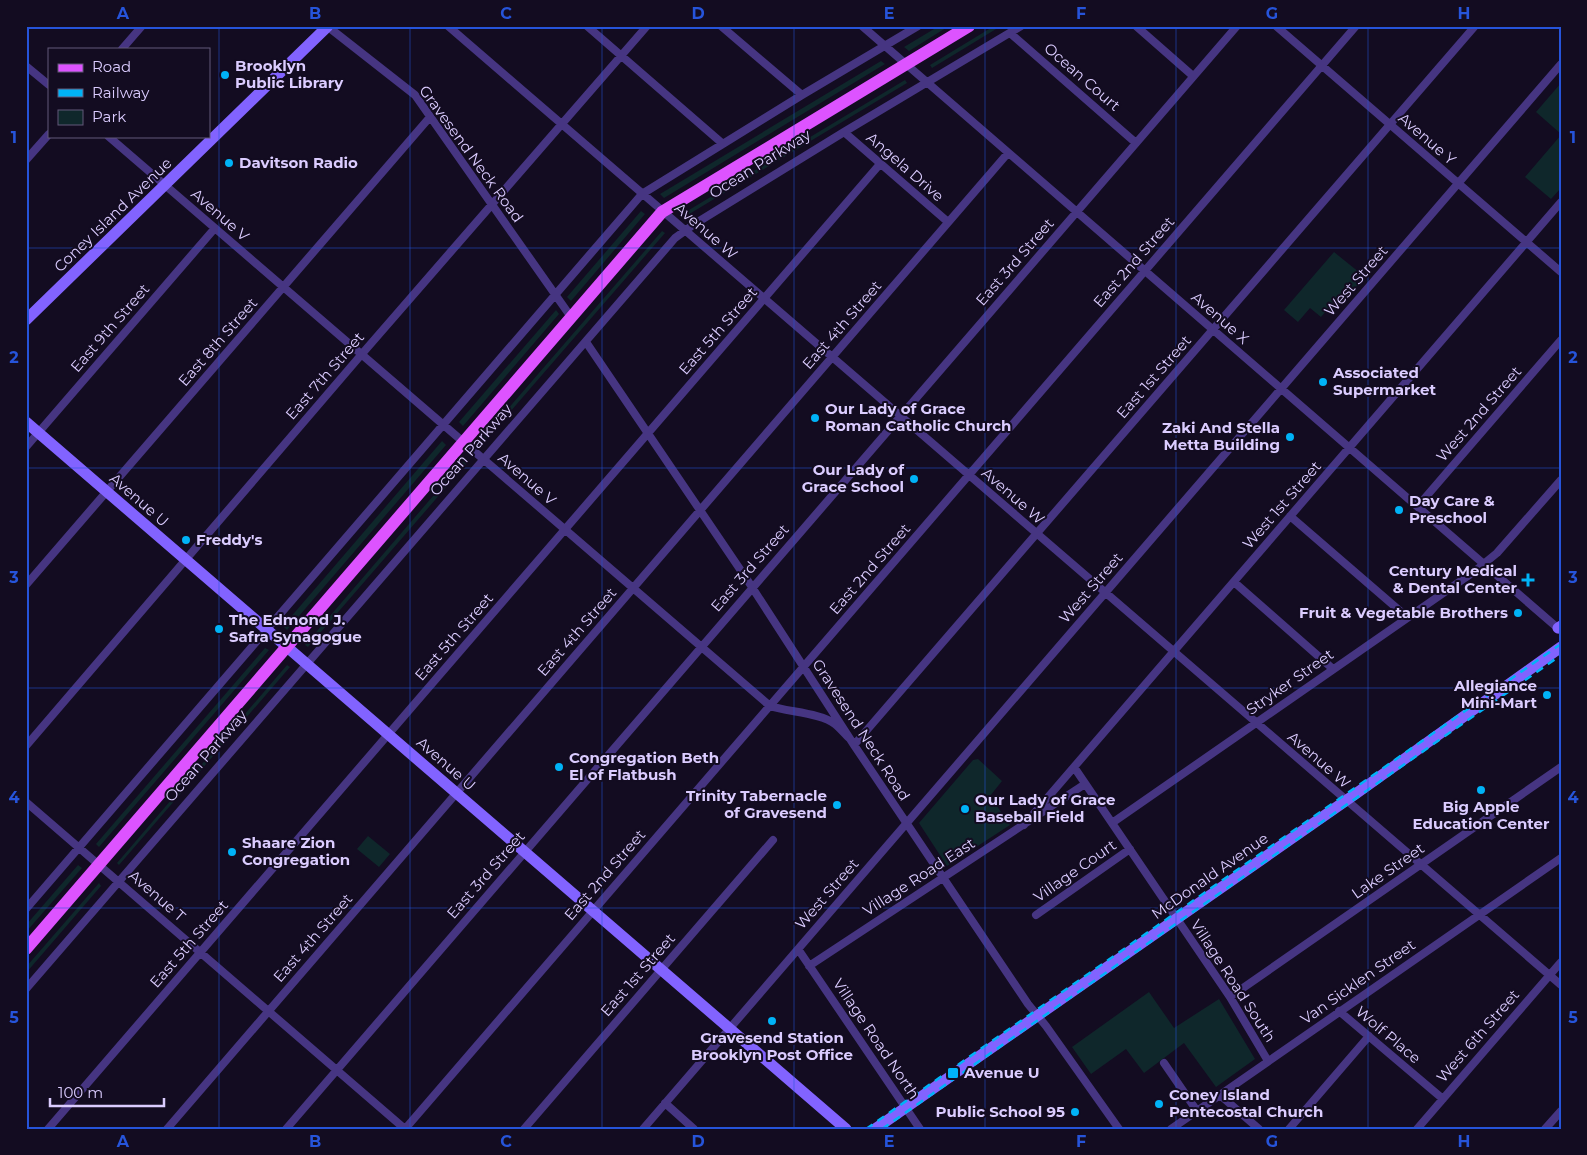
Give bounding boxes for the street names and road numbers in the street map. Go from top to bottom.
street label: Ocean Court [1040,38,1124,115]
street label: Gravesend Neck Road [415,81,528,226]
street label: Avenue Y [1395,108,1460,169]
street label: Ocean Parkway [705,124,815,202]
street label: Angela Drive [863,128,948,205]
street label: Coney Island Avenue [50,153,176,276]
street label: Avenue V [187,184,254,245]
street label: Avenue W [671,198,742,263]
street label: East 2nd Street [1089,212,1178,311]
street label: East 3rd Street [971,214,1058,309]
street label: West Street [1320,241,1392,320]
street label: East 4th Street [798,276,885,373]
street label: East 9th Street [66,280,153,376]
street label: East 5th Street [674,283,761,378]
street label: Avenue X [1188,287,1253,348]
street label: East 8th Street [174,293,261,390]
street label: East 7th Street [281,328,368,424]
street label: East 1st Street [1112,331,1195,422]
street label: West 2nd Street [1432,362,1525,465]
street label: Ocean Parkway [425,399,516,500]
street label: Avenue V [494,448,561,509]
street label: West 1st Street [1238,457,1325,553]
street label: Avenue W [978,463,1049,528]
street label: Avenue U [106,469,173,531]
street label: East 2nd Street [825,519,914,618]
street label: East 3rd Street [706,520,793,615]
street label: West Street [1055,548,1127,627]
street label: East 4th Street [533,583,620,680]
street label: East 5th Street [410,589,497,684]
street label: Stryker Street [1242,644,1337,719]
street label: Gravesend Neck Road [809,655,914,804]
street label: Ocean Parkway [160,705,251,806]
street label: Avenue W [1284,727,1355,792]
street label: Avenue U [413,733,480,795]
street label: East 2nd Street [560,825,649,924]
street label: East 3rd Street [442,827,529,922]
street label: McDonald Avenue [1148,828,1272,923]
street label: Village Road East [859,833,978,920]
street label: Village Court [1030,835,1120,906]
street label: Lake Street [1348,839,1428,903]
street label: West Street [791,854,863,933]
street label: Avenue T [125,866,190,926]
street label: East 4th Street [269,889,356,986]
street label: East 5th Street [145,896,232,991]
street label: Village Road South [1187,916,1280,1046]
street label: East 1st Street [596,929,679,1020]
street label: Van Sicklen Street [1297,935,1419,1028]
street label: Village Road North [829,975,924,1103]
street label: West 6th Street [1432,985,1523,1086]
street label: Wolf Place [1352,1002,1425,1067]

